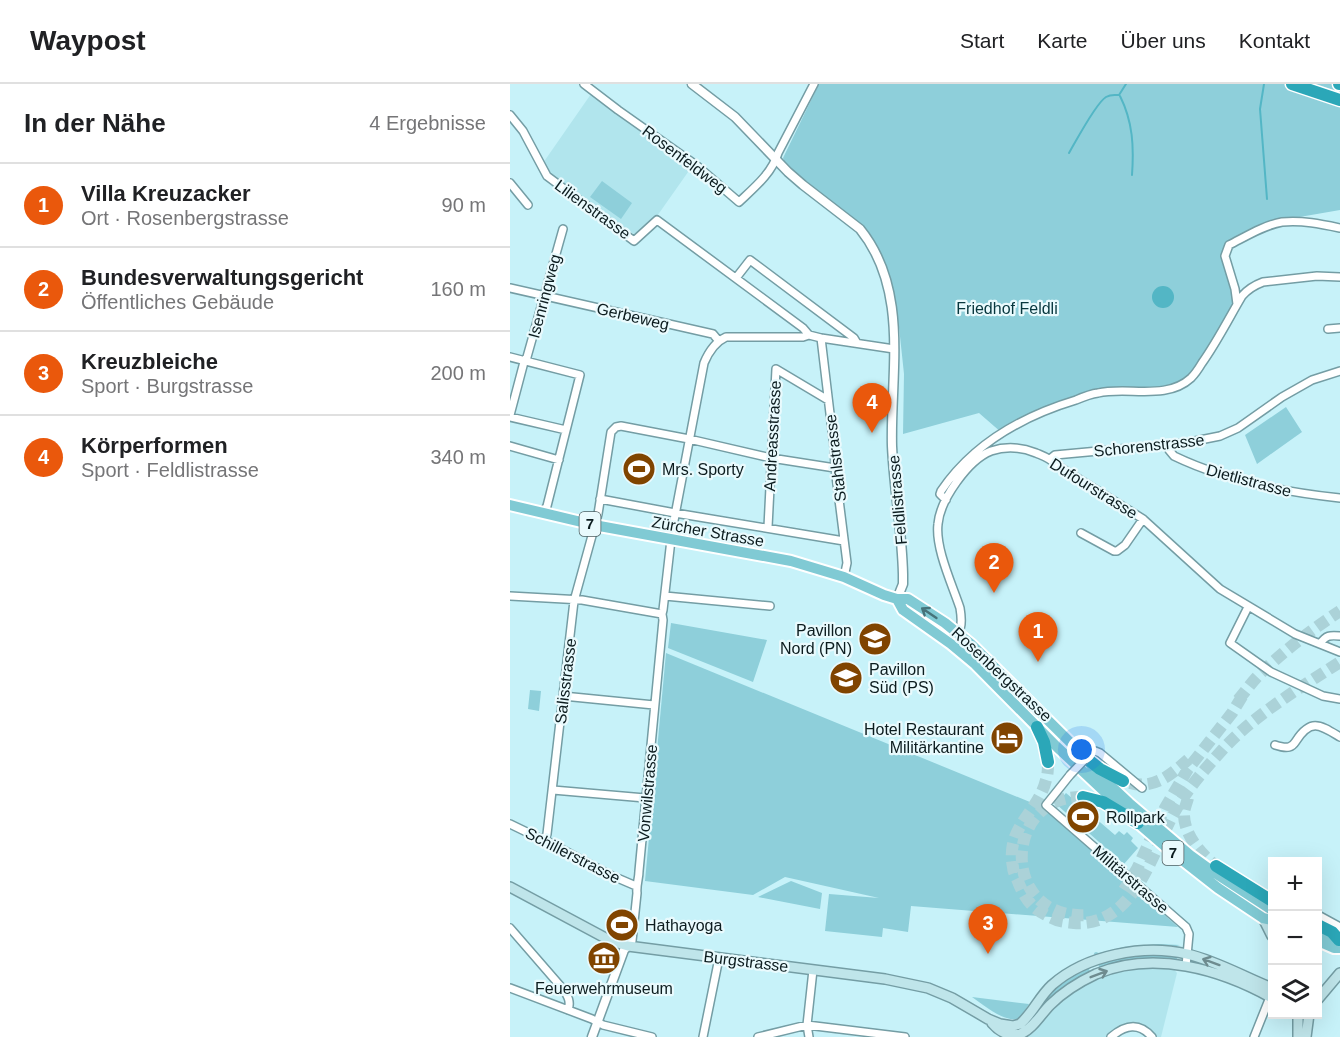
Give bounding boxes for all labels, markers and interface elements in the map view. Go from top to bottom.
text: Waypost [30,25,146,56]
text: Start [960,29,1004,52]
text: Karte [1037,29,1088,52]
text: Über uns [1121,29,1206,52]
text: Kontakt [1239,29,1310,52]
text: In der Nähe [24,108,166,138]
text: 4 Ergebnisse [369,112,486,134]
street label: Rosenfeldweg [639,122,730,197]
street label: Lilienstrasse [552,176,634,242]
text: Villa Kreuzacker [81,181,251,206]
text: 1 [38,194,49,216]
text: 90 m [442,194,486,216]
text: Ort · Rosenbergstrasse [81,207,289,229]
street label: Isenringweg [525,252,564,340]
text: Bundesverwaltungsgericht [81,265,363,290]
text: 2 [38,278,49,300]
text: 160 m [430,278,486,300]
text: Öffentliches Gebäude [81,291,274,313]
street label: Gerbeweg [595,300,671,333]
park label: Friedhof Feldli [956,300,1058,317]
text: Kreuzbleiche [81,349,218,374]
text: 3 [38,362,49,384]
text: 200 m [430,362,486,384]
text: Sport · Burgstrasse [81,375,253,397]
street label: Andreasstrasse [761,380,784,492]
pin: 4 [852,384,892,433]
street label: Stahlstrasse [822,413,849,503]
street label: Schorenstrasse [1093,431,1205,460]
text: Körperformen [81,433,228,458]
text: 4 [38,446,49,468]
text: 340 m [430,446,486,468]
sports icon: Mrs. Sporty [621,451,657,487]
street label: Feldlistrasse [885,454,910,545]
street label: Dufourstrasse [1047,455,1141,522]
text: Sport · Feldlistrasse [81,459,259,481]
place label: Mrs. Sporty [662,461,744,478]
street label: Dietlistrasse [1205,461,1293,500]
road number: 7 [580,512,600,536]
street label: Zürcher Strasse [650,513,766,550]
pin: 2 [974,544,1014,593]
one-way arrow [921,607,938,619]
pin: 1 [1018,612,1058,662]
school or university icon: Pavillon Nord (PN) [857,621,893,657]
place label: Pavillon Nord (PN) [780,622,852,657]
street label: Rosenbergstrasse [948,624,1055,725]
street label: Salisstrasse [552,637,579,725]
school or university icon: Pavillon Süd (PS) [828,660,864,696]
place label: Pavillon Süd (PS) [869,661,934,696]
hotel icon: Hotel Restaurant Militärkantine [989,720,1025,756]
place label: Hotel Restaurant Militärkantine [864,721,985,756]
your location [1067,735,1096,764]
street label: Vonwilstrasse [635,743,660,843]
sports icon: Rollpark [1065,799,1101,835]
place label: Rollpark [1106,809,1166,826]
street label: Schillerstrasse [523,824,623,887]
road number: 7 [1162,841,1184,865]
street label: Militärstrasse [1090,842,1172,917]
map controls [1268,857,1322,1019]
button: + [1268,857,1322,911]
pin: 3 [968,904,1008,954]
sports icon: Hathayoga [604,907,640,943]
button: − [1268,911,1322,965]
place label: Hathayoga [645,917,722,934]
museum icon: Feuerwehrmuseum [586,940,622,976]
street label: Burgstrasse [703,948,789,975]
one-way arrow [1202,956,1221,967]
button: layers [1268,965,1322,1019]
one-way arrow [1090,967,1108,978]
place label: Feuerwehrmuseum [535,980,673,997]

